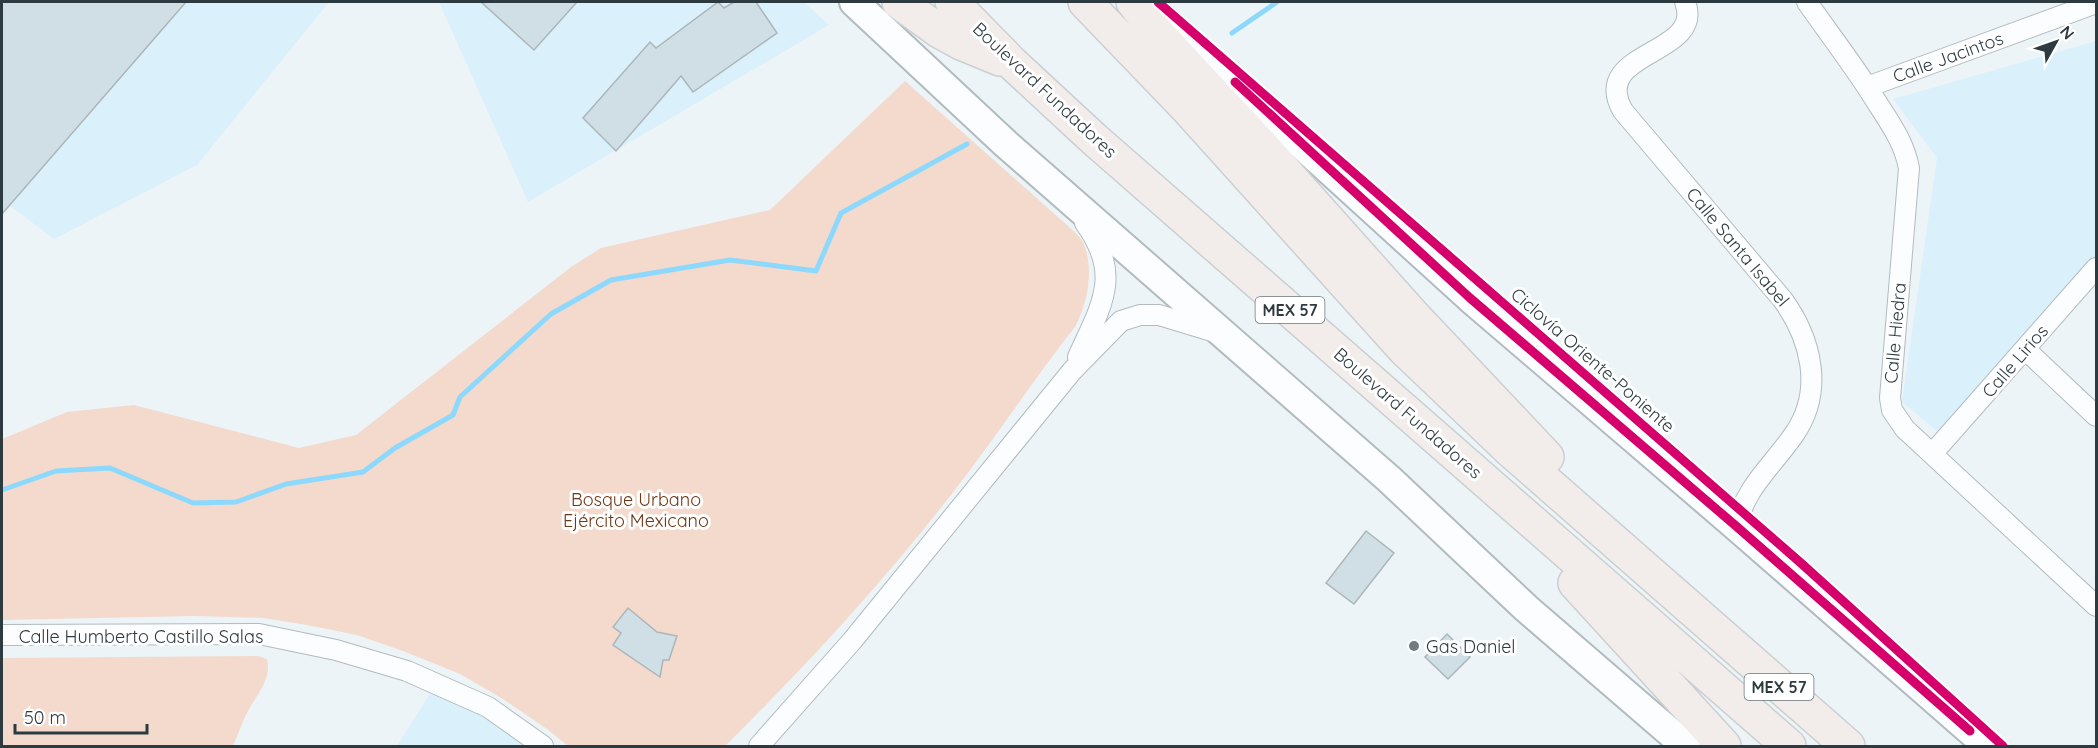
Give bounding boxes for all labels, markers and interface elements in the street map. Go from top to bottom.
north arrow [2026,12,2086,72]
street label: Boulevard Fundadores [968,17,1122,163]
text: N [2056,21,2079,43]
street label: Calle Jacintos [1890,26,2006,88]
street label: Calle Santa Isabel [1681,183,1795,311]
street label: Calle Hiedra [1879,282,1911,384]
street label: Ciclovía Oriente-Poniente [1506,283,1680,437]
road number: MEX 57 [1256,297,1324,323]
street label: Calle Lirios [1977,320,2053,402]
street label: Boulevard Fundadores [1329,342,1487,484]
park label: Bosque Urbano Ejército Mexicano [563,488,709,532]
street label: Calle Humberto Castillo Salas [19,625,263,648]
place label: Gas Daniel [1426,635,1515,658]
marker: Gas Daniel [1407,639,1421,653]
road number: MEX 57 [1744,674,1814,700]
scale bar [15,697,147,735]
text: 50 m [24,706,66,729]

